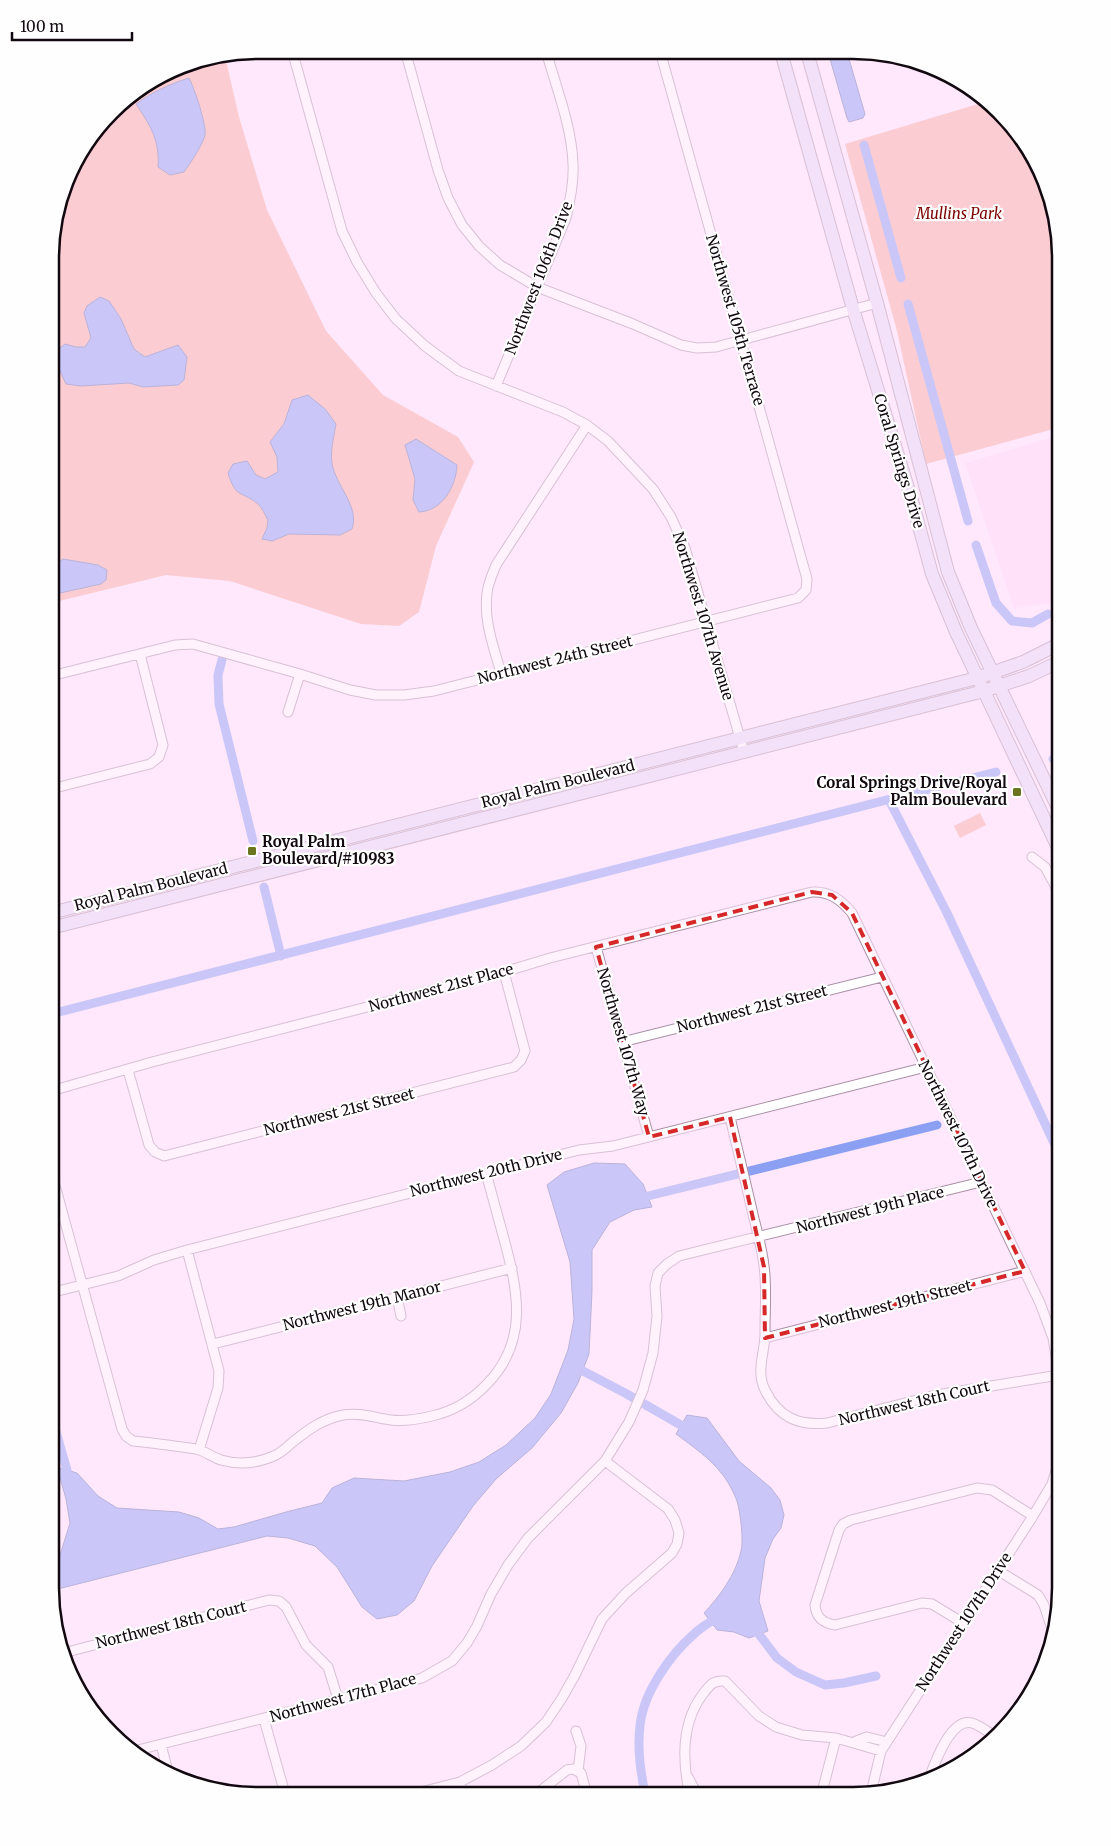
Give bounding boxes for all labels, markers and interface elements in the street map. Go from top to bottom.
scale bar [12,10,132,42]
text: 100 m [20,17,64,36]
street label: Northwest 106th Drive [501,198,577,357]
park label: Mullins Park [915,204,1003,223]
street label: Northwest 105th Terrace [702,232,769,408]
street label: Coral Springs Drive [870,391,929,530]
street label: Northwest 107th Avenue [669,529,738,703]
street label: Northwest 24th Street [475,631,635,688]
street label: Royal Palm Boulevard [479,755,637,812]
place label: Coral Springs Drive/Royal Palm Boulevard [817,773,1007,809]
marker: Coral Springs Drive/Royal Palm Boulevard [1011,786,1023,798]
place label: Royal Palm Boulevard/#10983 [262,832,394,868]
marker: Royal Palm Boulevard/#10983 [246,845,258,857]
street label: Royal Palm Boulevard [72,858,230,915]
street label: Northwest 21st Place [366,959,515,1016]
street label: Northwest 107th Way [593,965,654,1119]
street label: Northwest 21st Street [675,981,829,1036]
street label: Northwest 107th Drive [914,1057,1002,1211]
street label: Northwest 21st Street [262,1084,416,1139]
street label: Northwest 20th Drive [408,1144,564,1201]
street label: Northwest 19th Place [794,1182,946,1237]
street label: Northwest 19th Street [816,1275,973,1332]
street label: Northwest 19th Manor [281,1277,443,1334]
street label: Northwest 18th Court [837,1376,991,1429]
street label: Northwest 107th Drive [912,1549,1016,1695]
street label: Northwest 18th Court [94,1597,248,1652]
street label: Northwest 17th Place [268,1669,418,1726]

